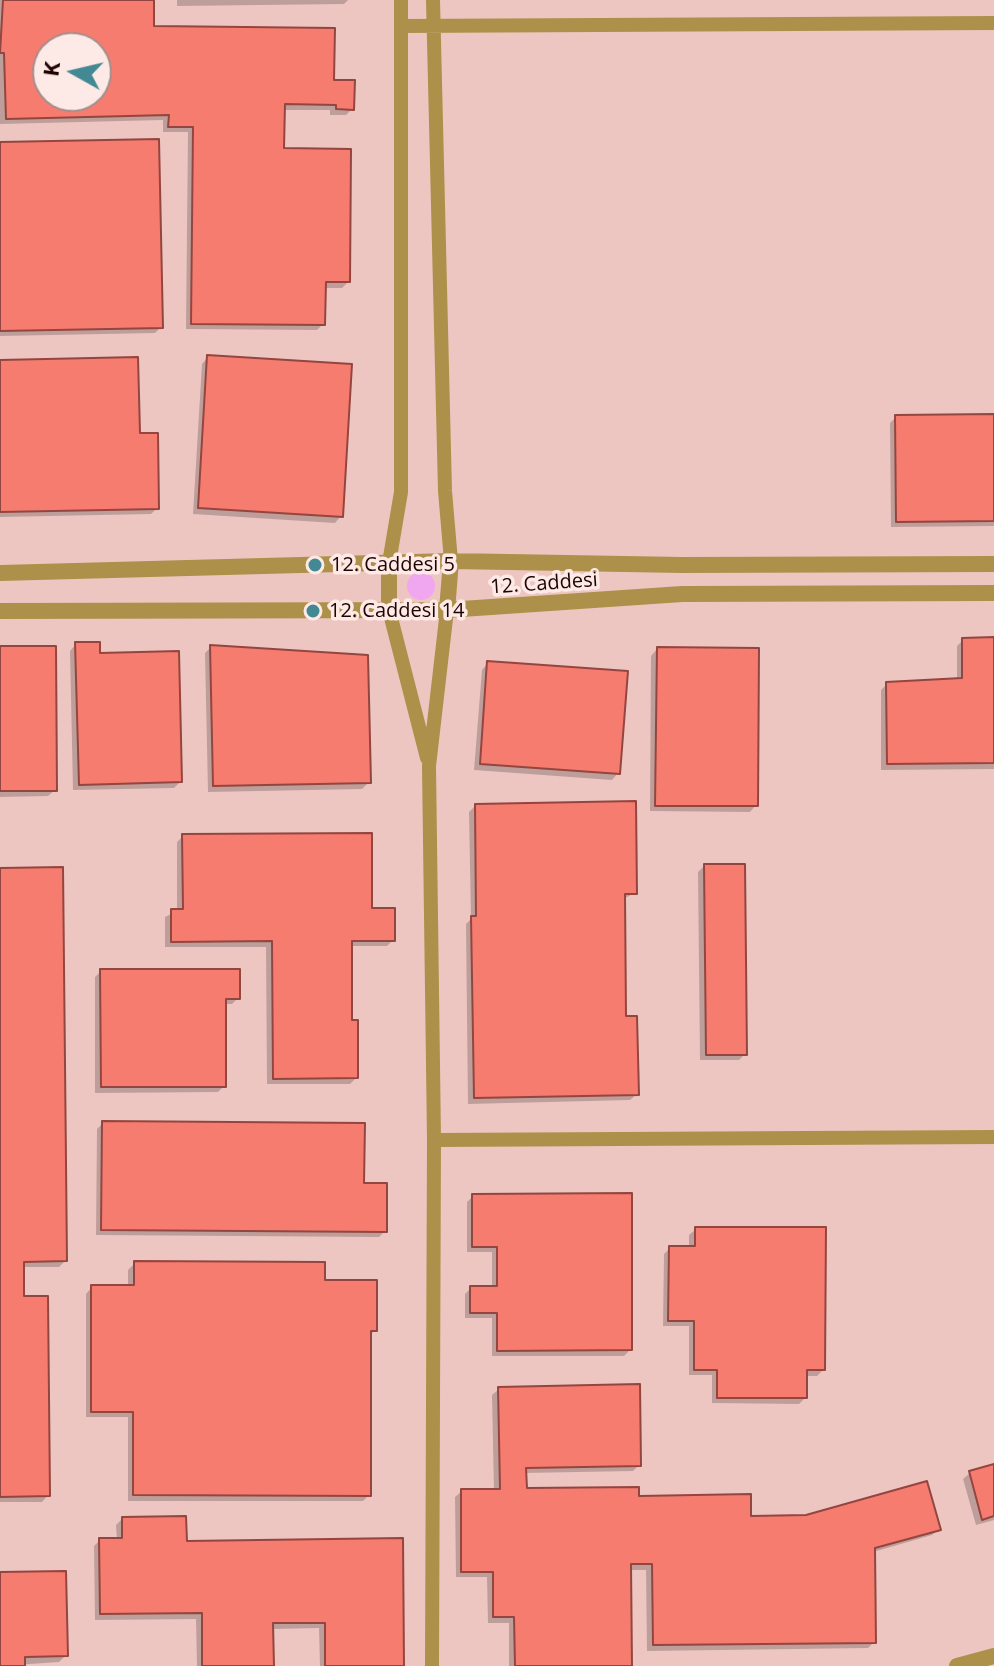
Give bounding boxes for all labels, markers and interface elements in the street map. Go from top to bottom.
north arrow [32,32,112,112]
text: K [34,60,66,78]
place label: 12. Caddesi 5 [331,553,455,577]
marker: 12. Caddesi 5 [306,556,324,574]
street label: 12. Caddesi [490,568,598,600]
place label: 12. Caddesi 14 [329,599,464,623]
marker: 12. Caddesi 14 [304,602,322,620]

